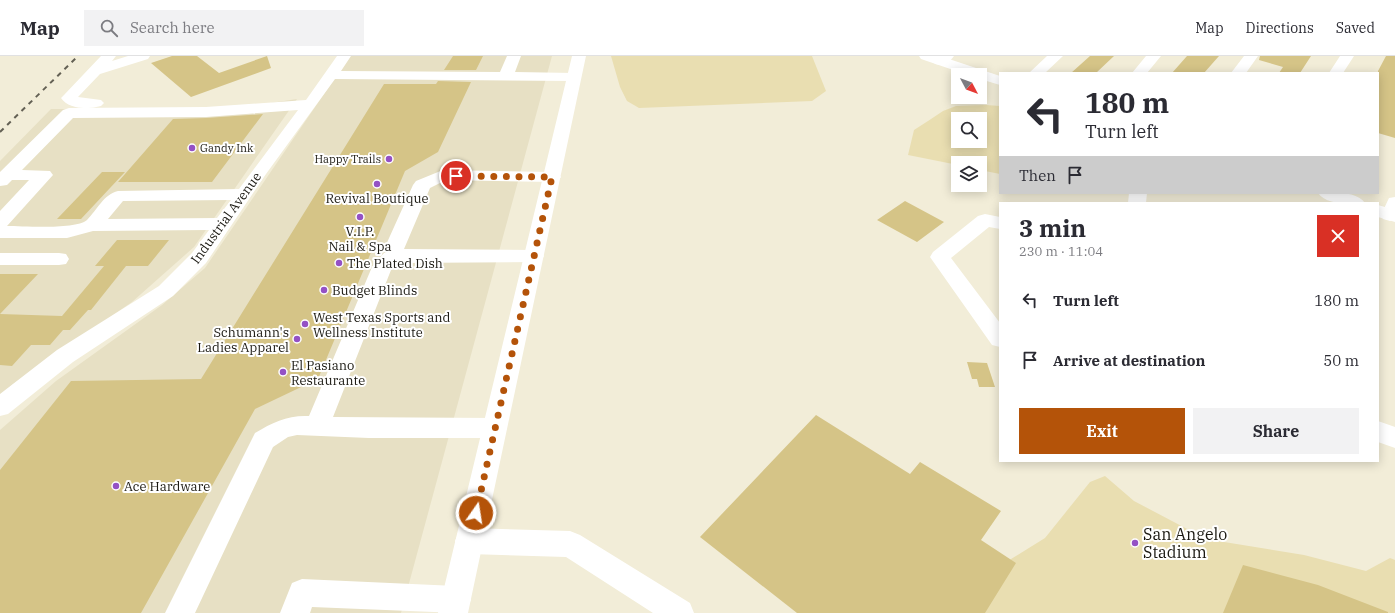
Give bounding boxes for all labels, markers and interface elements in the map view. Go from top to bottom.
search box [84,10,364,46]
text: Map [20,16,60,40]
icon: search [98,17,120,39]
text: Search here [130,18,214,37]
text: Map [1195,19,1224,37]
text: Directions [1246,19,1314,37]
text: Saved [1336,19,1375,37]
north arrow [951,68,987,104]
map controls [951,68,987,192]
text: 180 m [1085,84,1169,121]
icon: left [1019,88,1071,140]
button: search [951,112,987,148]
text: Turn left [1085,120,1159,143]
place label: Gandy Ink [200,141,254,155]
marker: Gandy Ink [187,143,197,153]
place label: Happy Trails [314,152,381,166]
marker: Happy Trails [384,154,394,164]
button: layers [951,156,987,192]
pin [439,159,473,193]
icon: arrive [1064,164,1086,186]
icon: arrive [445,165,467,187]
text: Then [1019,166,1056,185]
street label: Industrial Avenue [187,169,265,267]
marker: Revival Boutique [372,179,382,189]
place label: Revival Boutique [326,190,428,207]
marker: V.I.P. Nail & Spa [355,212,365,222]
text: 3 min [1019,212,1086,244]
button: close [1317,215,1359,257]
place label: V.I.P. Nail & Spa [328,223,392,255]
text: 230 m · 11:04 [1019,243,1103,260]
place label: The Plated Dish [347,255,443,272]
marker: The Plated Dish [334,258,344,268]
place label: Budget Blinds [332,282,417,299]
marker: Budget Blinds [319,285,329,295]
icon: left [1019,289,1041,311]
text: Turn left [1053,291,1119,310]
text: 180 m [1314,291,1359,310]
place label: West Texas Sports and Wellness Institute [313,309,451,341]
marker: West Texas Sports and Wellness Institute [300,319,310,329]
place label: Schumann's Ladies Apparel [197,324,289,356]
marker: Schumann's Ladies Apparel [292,334,302,344]
icon: arrive [1019,349,1041,371]
text: Arrive at destination [1053,351,1205,370]
text: 50 m [1323,351,1359,370]
place label: El Pasiano Restaurante [291,357,365,389]
marker: El Pasiano Restaurante [278,367,288,377]
button: Exit [1019,408,1185,454]
button: Share [1193,408,1359,454]
place label: Ace Hardware [124,478,210,495]
marker: Ace Hardware [111,481,121,491]
position arrow [455,492,497,534]
place label: San Angelo Stadium [1143,524,1227,562]
marker: San Angelo Stadium [1130,538,1140,548]

